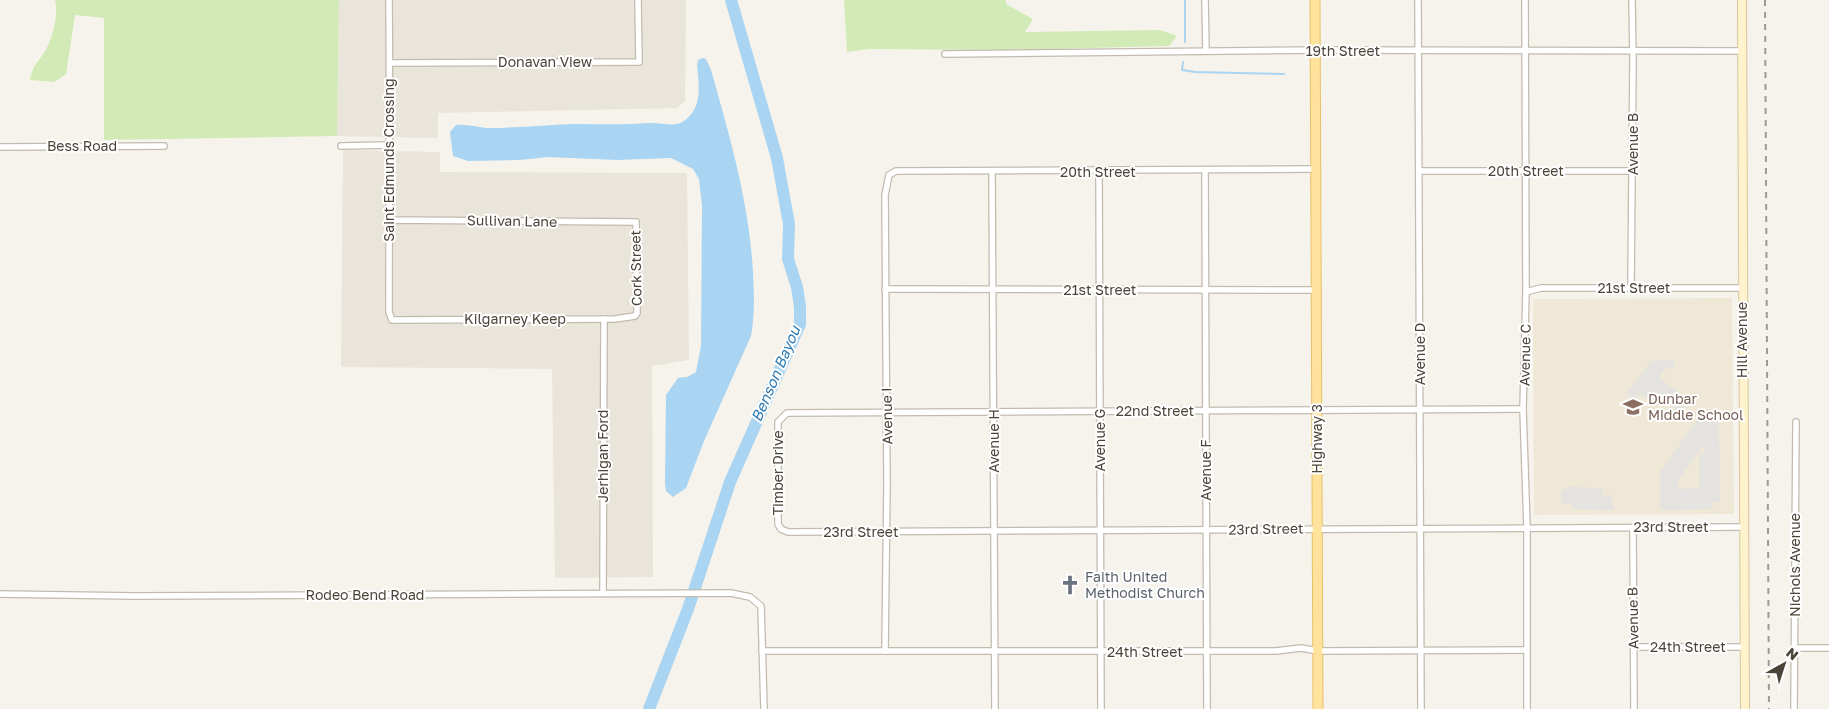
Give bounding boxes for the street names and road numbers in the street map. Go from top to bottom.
street label: 19th Street [1306,42,1380,59]
street label: Donavan View [498,53,592,70]
street label: Saint Edmunds Crossing [380,78,397,242]
street label: Avenue B [1624,113,1641,175]
street label: Bess Road [47,137,117,154]
street label: 20th Street [1488,162,1564,179]
street label: 20th Street [1060,163,1136,180]
street label: Sullivan Lane [467,211,557,230]
street label: Cork Street [626,230,645,306]
street label: 21st Street [1598,279,1670,296]
street label: 21st Street [1064,281,1136,298]
street label: Hill Avenue [1733,302,1750,378]
street label: Kilgarney Keep [464,310,566,327]
street label: Avenue D [1411,323,1428,385]
street label: Avenue C [1515,324,1534,386]
street label: Avenue I [878,387,895,445]
street label: 22nd Street [1116,402,1194,419]
street label: Highway 3 [1308,404,1325,474]
street label: Avenue G [1091,408,1108,471]
street label: Avenue H [985,409,1002,473]
street label: Jerhigan Ford [594,410,611,502]
street label: Timber Drive [769,430,786,516]
street label: Avenue F [1197,439,1214,501]
street label: Nichols Avenue [1786,513,1803,617]
street label: 23rd Street [1633,518,1709,535]
street label: 23rd Street [1228,519,1304,538]
street label: 23rd Street [823,523,899,540]
street label: Rodeo Bend Road [306,586,424,603]
street label: Avenue B [1623,587,1642,649]
street label: 24th Street [1650,638,1726,655]
street label: 24th Street [1107,643,1183,660]

